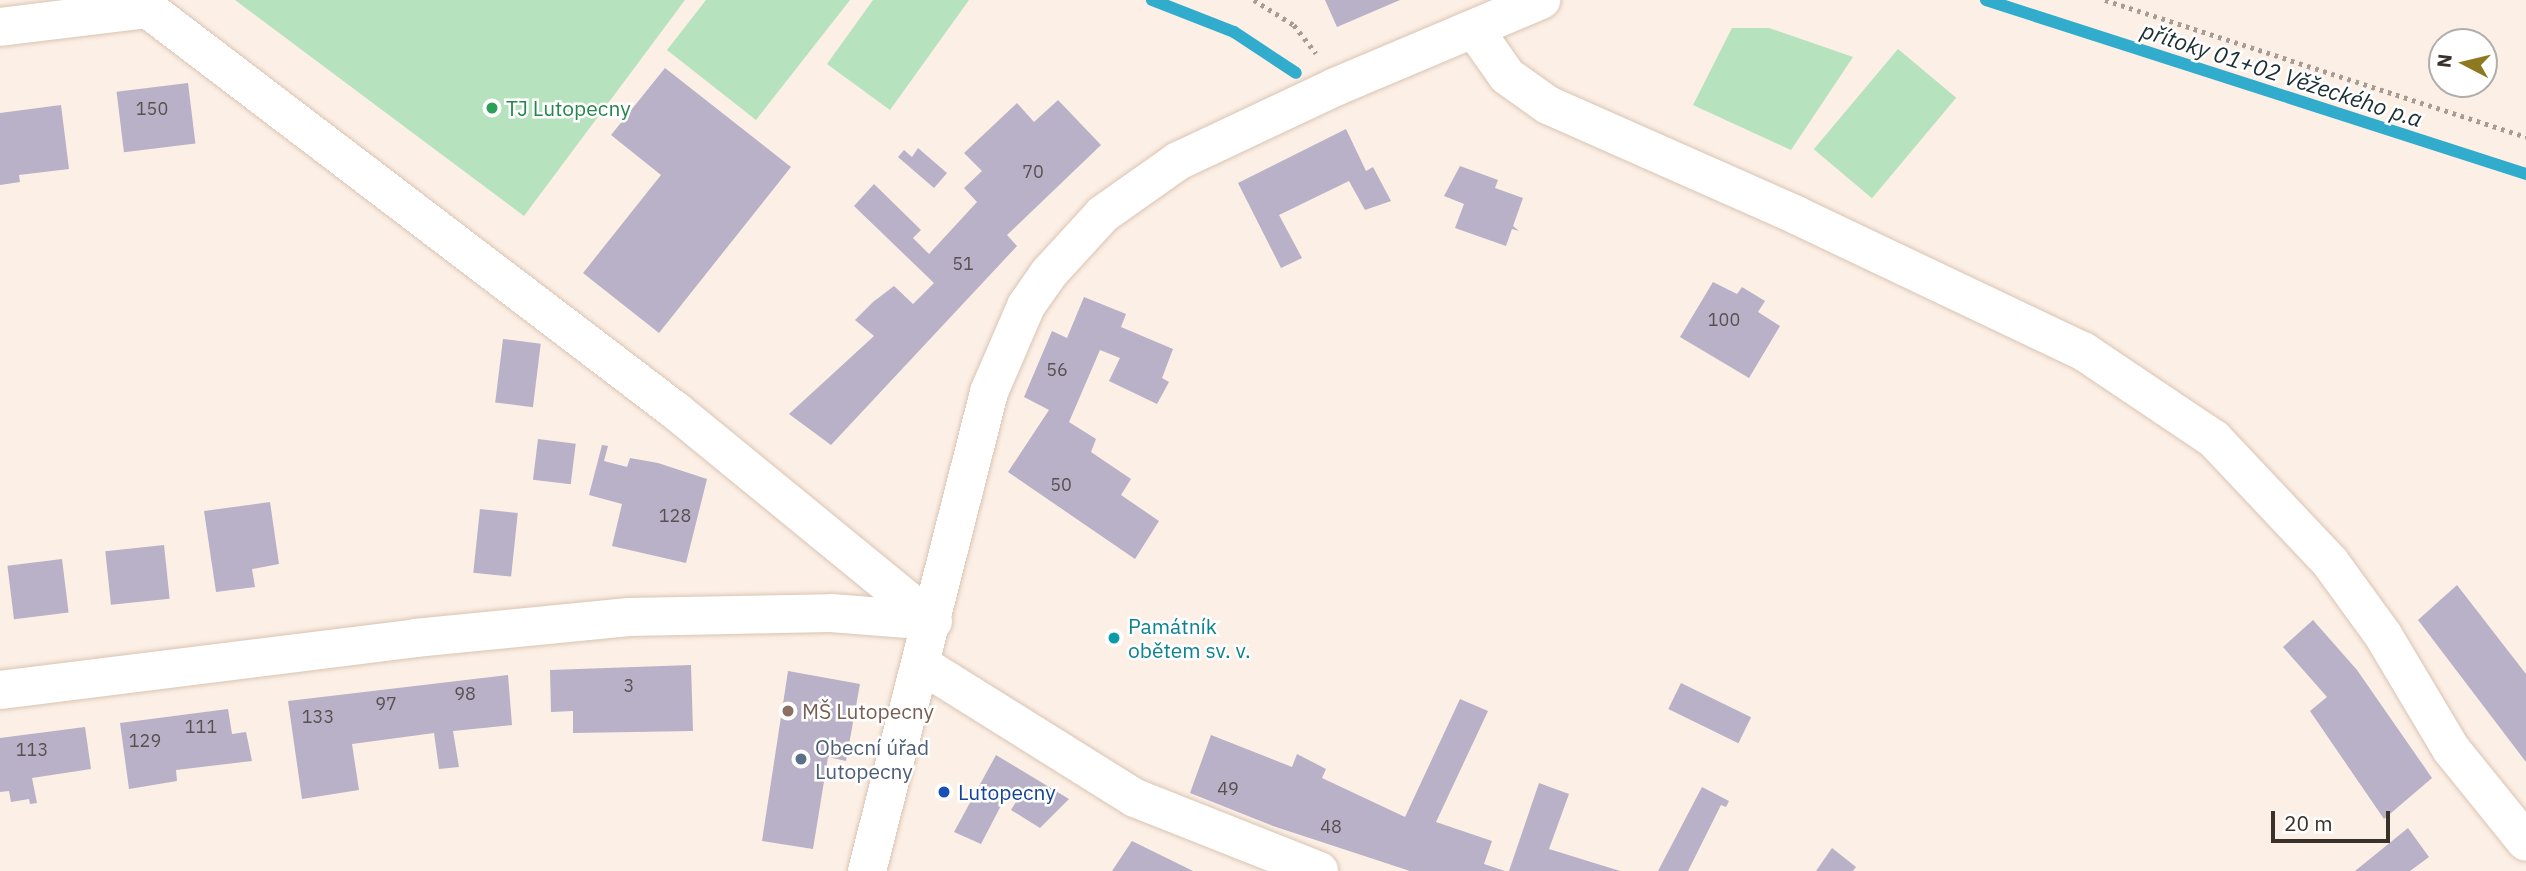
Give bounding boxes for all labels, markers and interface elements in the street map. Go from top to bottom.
water label: přítoky 01+02 Věžeckého p.a [2138,15,2426,133]
north arrow [2428,28,2498,98]
text: N [2431,52,2457,69]
place label: TJ Lutopecny [506,95,631,121]
house number: 150 [136,98,168,120]
marker: TJ Lutopecny [484,100,500,116]
house number: 70 [1022,161,1044,183]
house number: 51 [952,253,974,275]
house number: 100 [1708,309,1740,331]
house number: 56 [1046,359,1068,381]
house number: 50 [1050,474,1072,496]
house number: 128 [659,505,691,527]
place label: Památník obětem sv. v. [1128,613,1251,663]
marker: Památník obětem sv. v. [1106,630,1122,646]
house number: 3 [624,675,634,697]
house number: 98 [454,683,476,705]
house number: 97 [375,693,397,715]
place label: MŠ Lutopecny [802,698,934,724]
marker: MŠ Lutopecny [780,703,796,719]
house number: 133 [302,706,334,728]
house number: 111 [185,716,217,738]
house number: 129 [129,730,161,752]
place label: Obecní úřad Lutopecny [815,734,929,784]
house number: 113 [16,739,48,761]
marker: Obecní úřad Lutopecny [793,751,809,767]
house number: 49 [1217,778,1239,800]
place label: Lutopecny [958,779,1056,805]
marker: Lutopecny [936,784,952,800]
scale bar [2274,798,2393,842]
text: 20 m [2284,809,2333,837]
house number: 48 [1320,816,1342,838]

